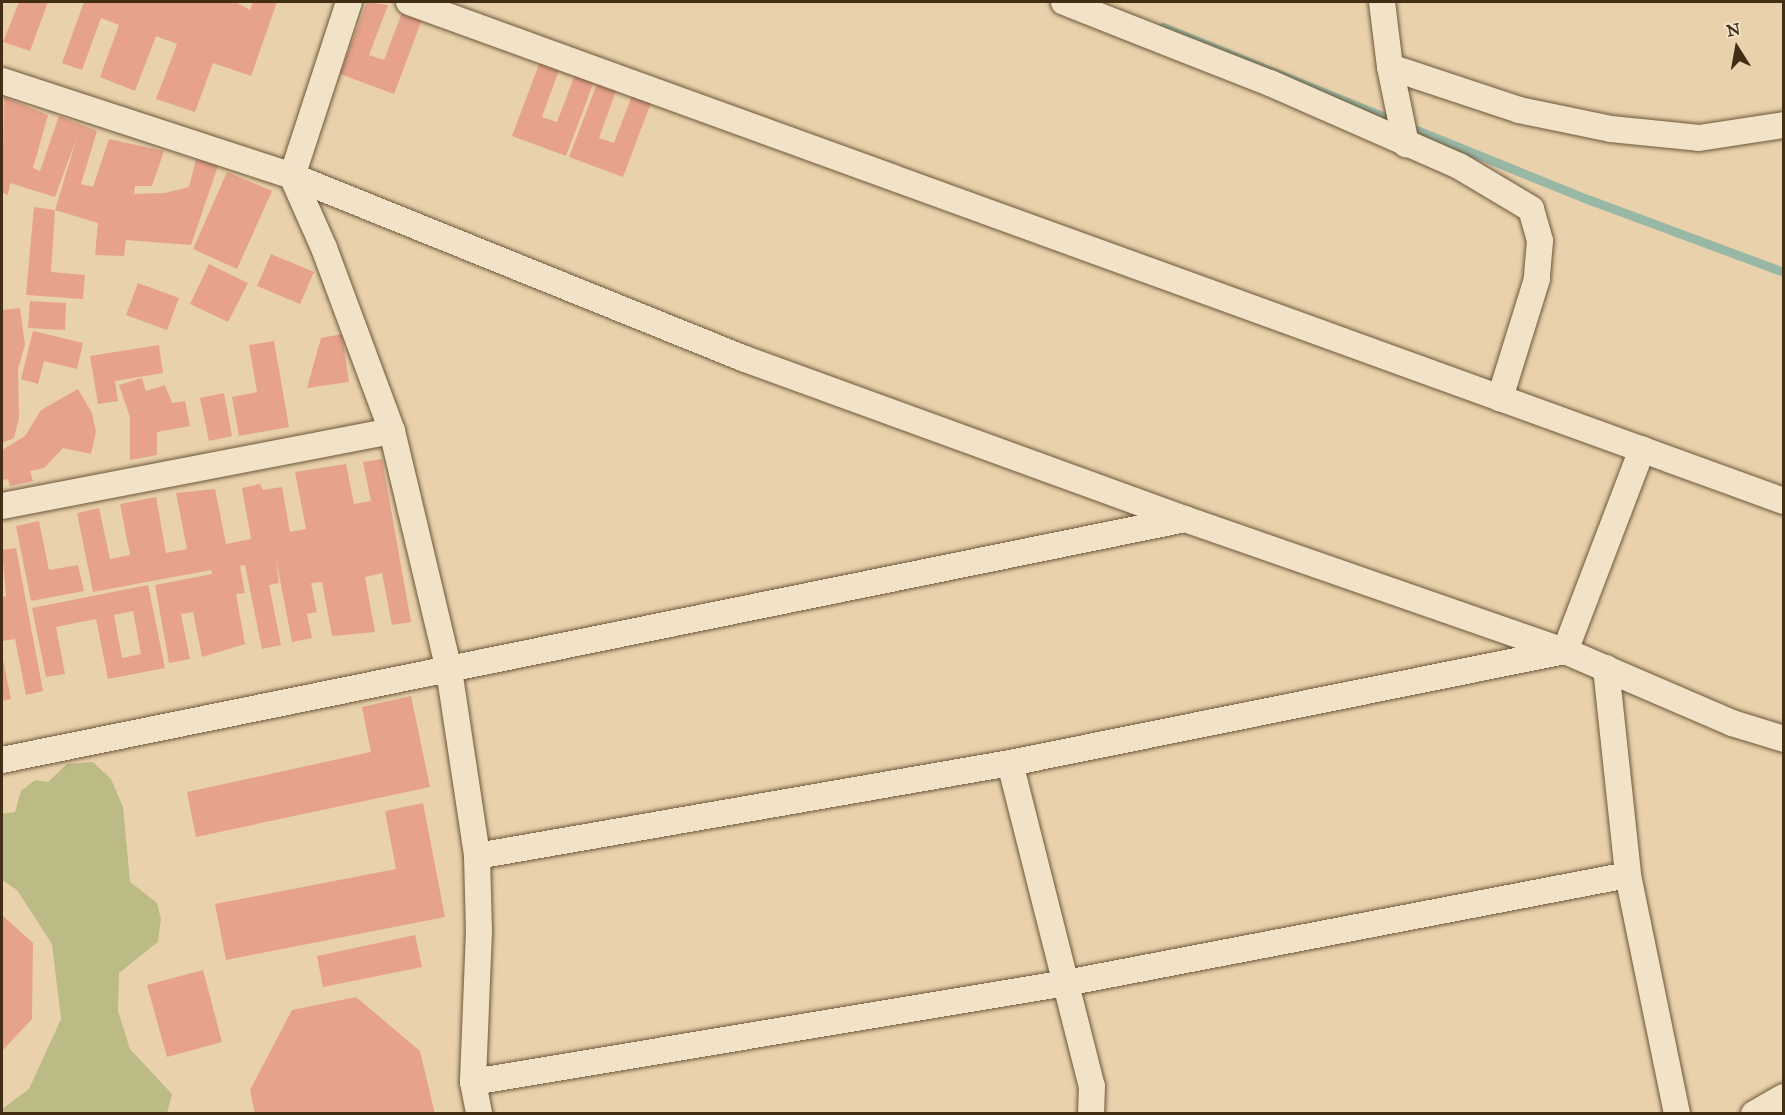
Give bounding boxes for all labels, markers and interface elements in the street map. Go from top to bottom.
north arrow [1707,18,1767,78]
text: N [1725,19,1742,40]

